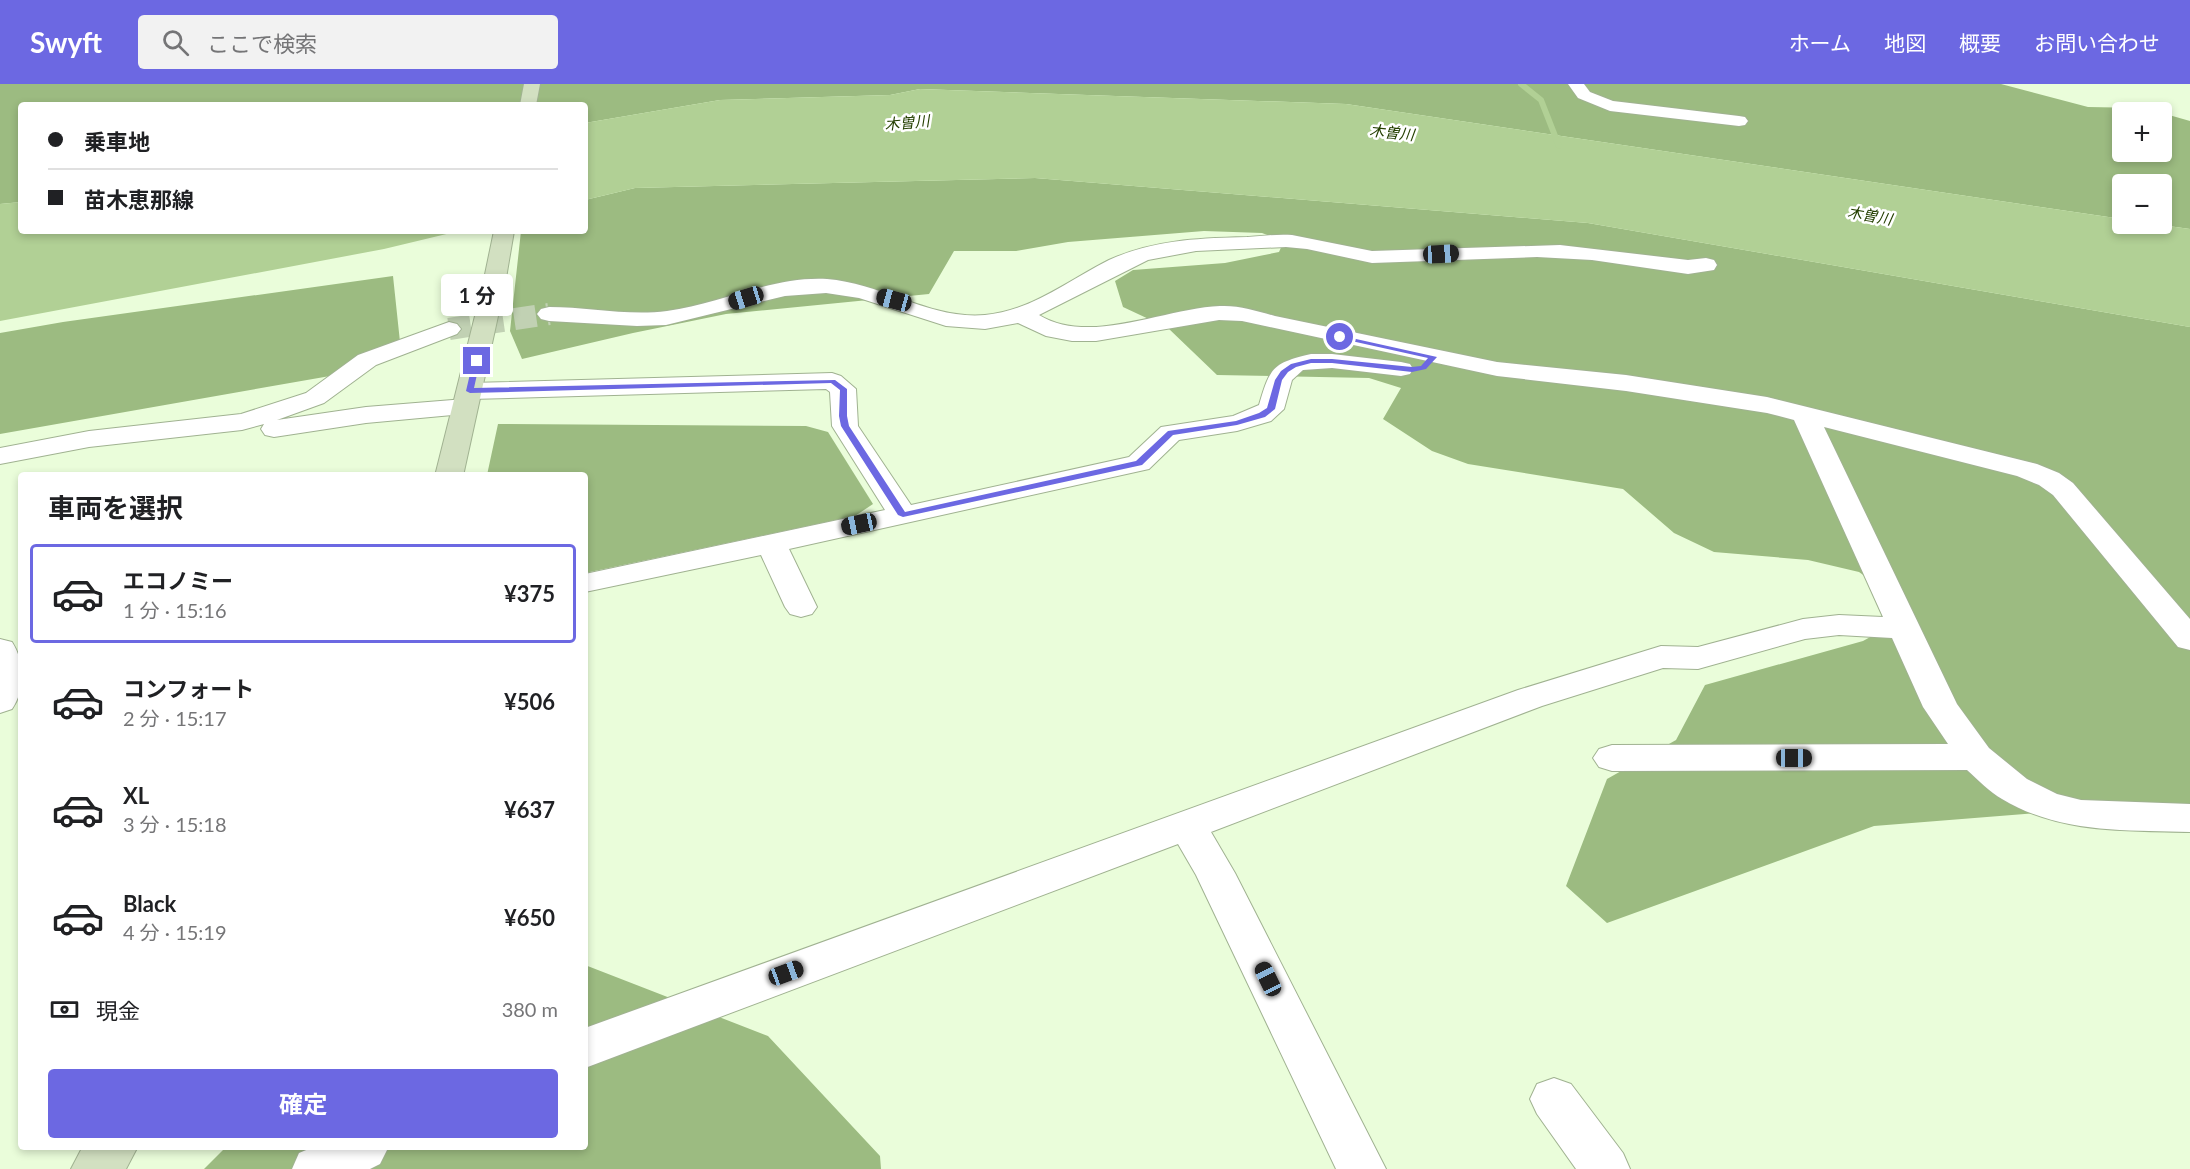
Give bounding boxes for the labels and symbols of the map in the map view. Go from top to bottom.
water label: 木曽川 [884,111,932,133]
water label: 木曽川 [1369,121,1417,144]
water label: 木曽川 [1846,202,1896,228]
car [1423,244,1459,264]
callout: 1 分 [441,274,513,316]
car [726,284,766,312]
car [874,287,914,313]
route start [1326,323,1353,350]
route end [463,347,490,374]
car [840,511,878,537]
car [1776,749,1812,767]
car [766,958,806,988]
car [1252,959,1284,999]

